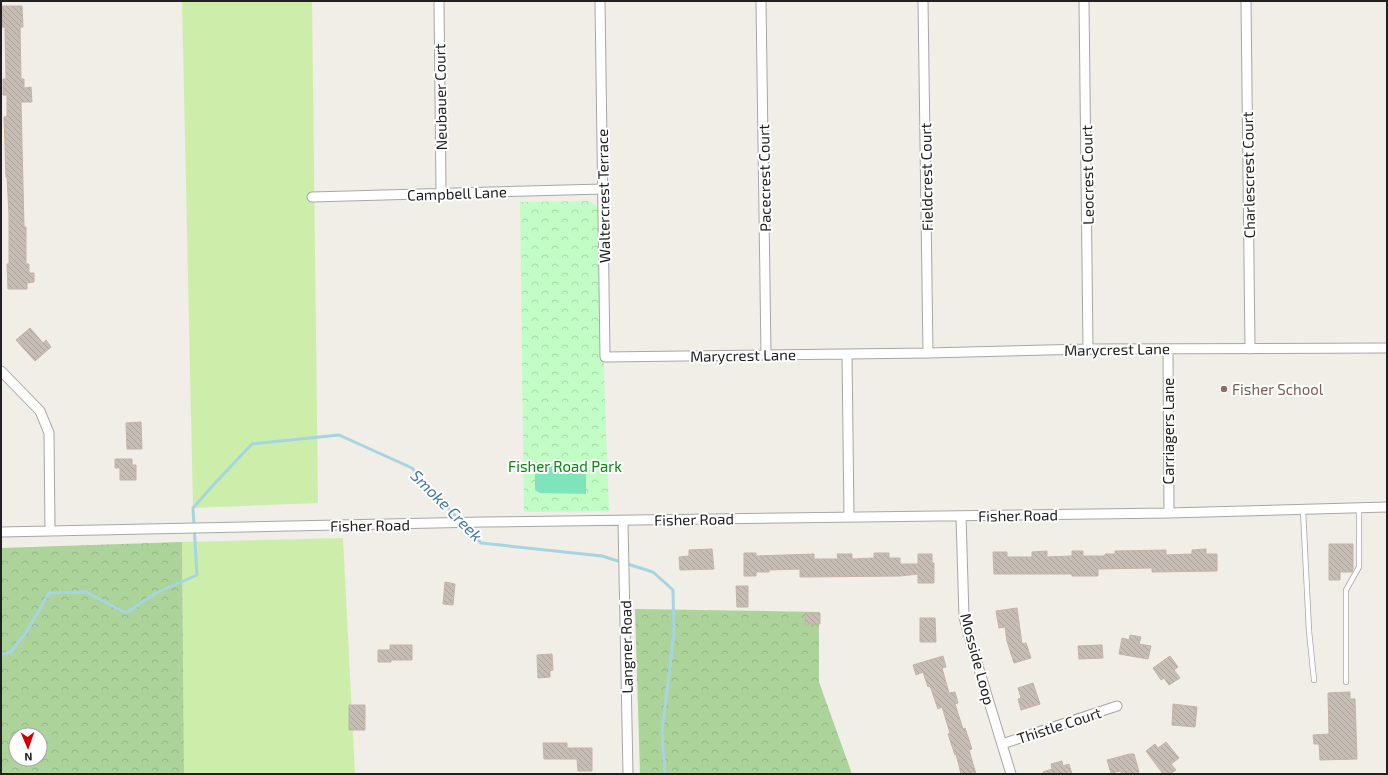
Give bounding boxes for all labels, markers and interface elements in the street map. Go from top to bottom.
street label: Neubauer Court [430,43,450,151]
street label: Charlescrest Court [1238,111,1258,239]
street label: Fieldcrest Court [916,122,936,231]
street label: Pacecrest Court [754,124,774,232]
street label: Leocrest Court [1077,125,1097,225]
street label: Waltercrest Terrace [593,129,613,263]
street label: Campbell Lane [407,182,507,204]
street label: Marycrest Lane [1064,339,1170,359]
street label: Marycrest Lane [690,345,796,365]
street label: Carriagers Lane [1159,378,1177,484]
place label: Fisher School [1232,380,1324,398]
marker: Fisher School [1219,384,1229,394]
park label: Fisher Road Park [508,457,622,475]
water label: Smoke Creek [407,465,487,545]
street label: Fisher Road [978,505,1058,525]
street label: Fisher Road [654,509,734,529]
street label: Fisher Road [330,515,410,535]
street label: Langner Road [616,600,636,694]
street label: Mosside Loop [957,611,999,707]
street label: Thistle Court [1015,703,1104,747]
north arrow [8,727,48,767]
text: N [24,751,33,764]

